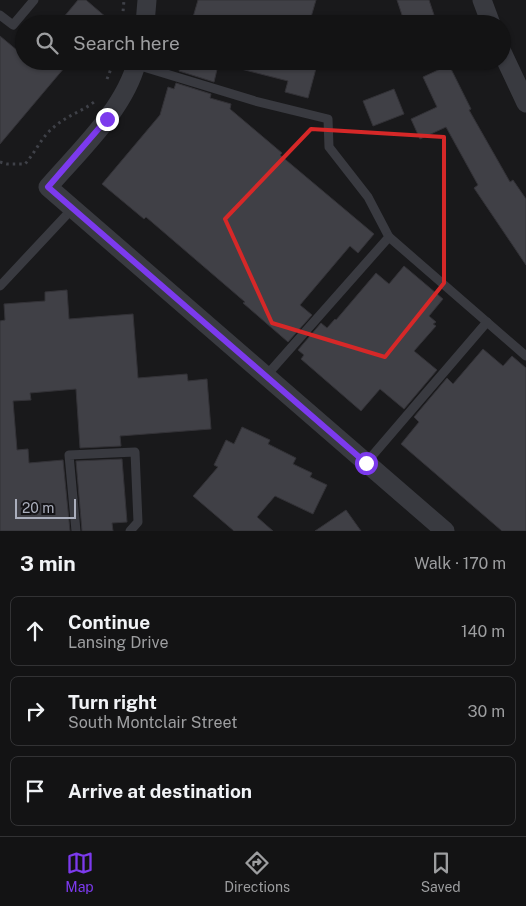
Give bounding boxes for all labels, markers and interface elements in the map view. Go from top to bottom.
search box [15,15,511,70]
icon: search [33,29,61,57]
text: Search here [73,32,180,54]
route end [96,108,119,131]
route start [355,452,378,475]
scale bar [15,496,76,519]
text: 20 m [22,500,54,516]
text: 3 min [20,551,76,576]
text: Walk · 170 m [414,554,506,573]
text: Continue [68,611,150,633]
icon: ahead [21,617,49,645]
text: 140 m [461,622,505,641]
text: Lansing Drive [68,633,169,652]
text: Turn right [68,691,157,713]
icon: right [21,697,49,725]
text: 30 m [468,702,505,721]
text: South Montclair Street [68,713,238,732]
icon: arrive [21,777,49,805]
text: Arrive at destination [68,780,252,802]
tab: Map [65,849,94,895]
tab: Directions [224,849,290,895]
tab: Saved [421,849,461,895]

